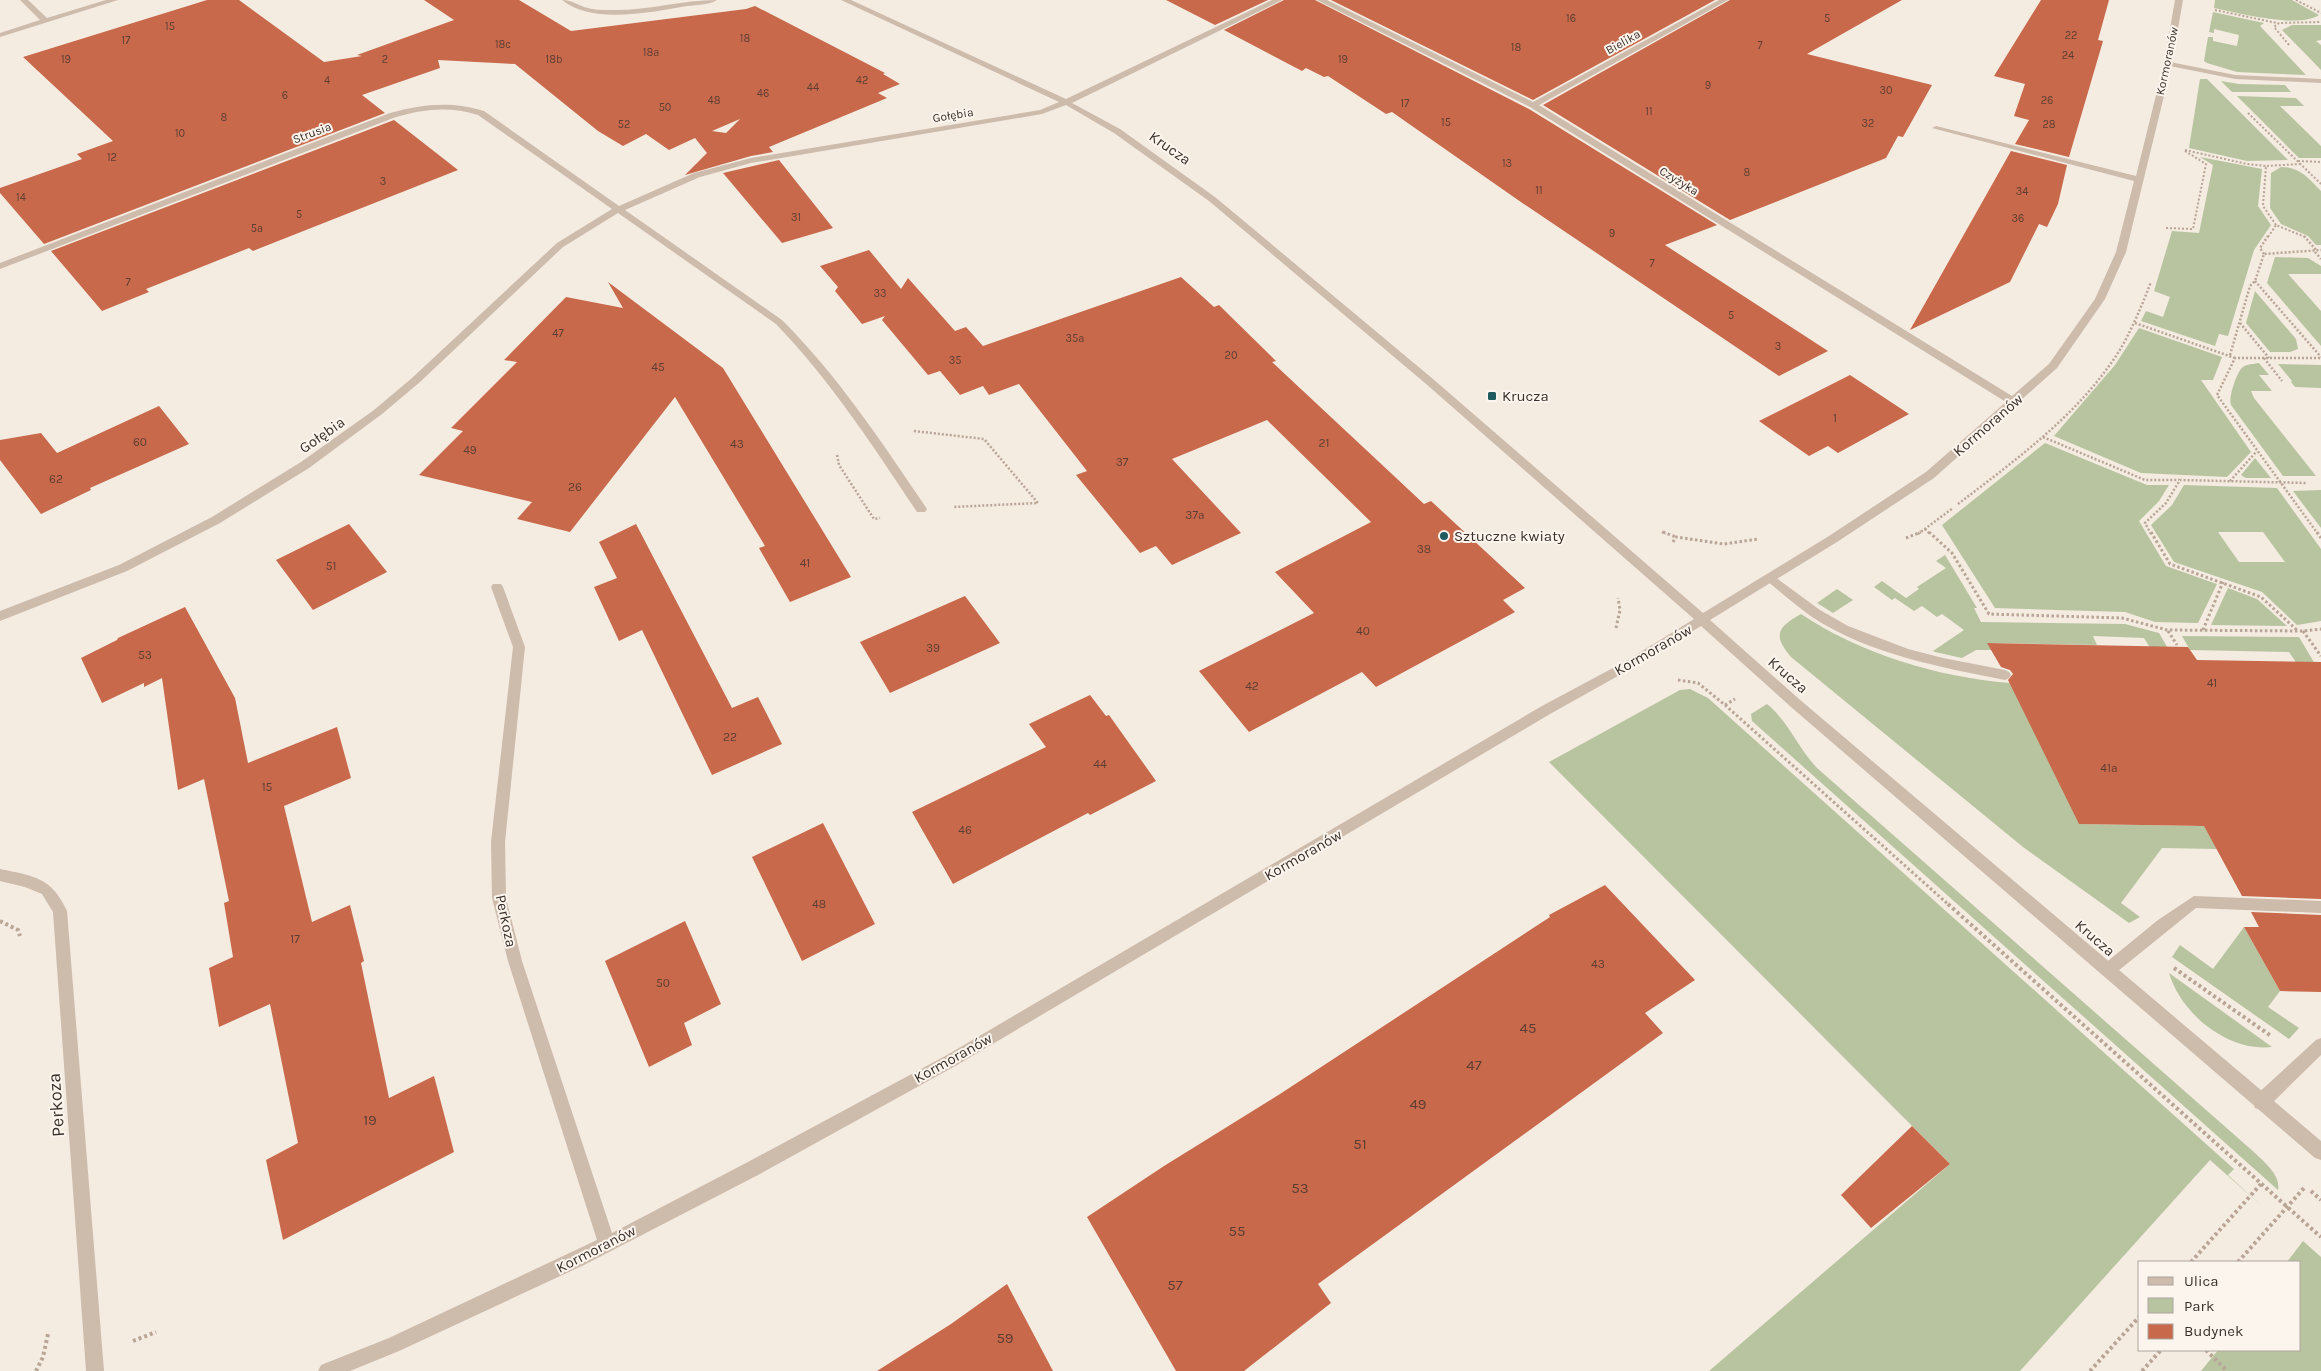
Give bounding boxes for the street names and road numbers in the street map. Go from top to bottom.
street label: Kormoranów [2153,25,2181,96]
street label: Bielika [1603,27,1643,57]
street label: Gołębia [932,105,974,125]
street label: Strusia [291,119,333,147]
street label: Krucza [1146,127,1194,169]
street label: Czyżyka [1657,164,1701,198]
street label: Kormoranów [1949,390,2027,460]
street label: Gołębia [296,413,348,457]
street label: Kormoranów [1611,620,1695,679]
street label: Krucza [1764,653,1812,697]
street label: Kormoranów [1261,825,1345,884]
street label: Perkoza [492,893,520,949]
street label: Krucza [2071,916,2119,960]
street label: Kormoranów [911,1029,995,1087]
street label: Perkoza [43,1072,69,1138]
street label: Kormoranów [553,1221,639,1277]

